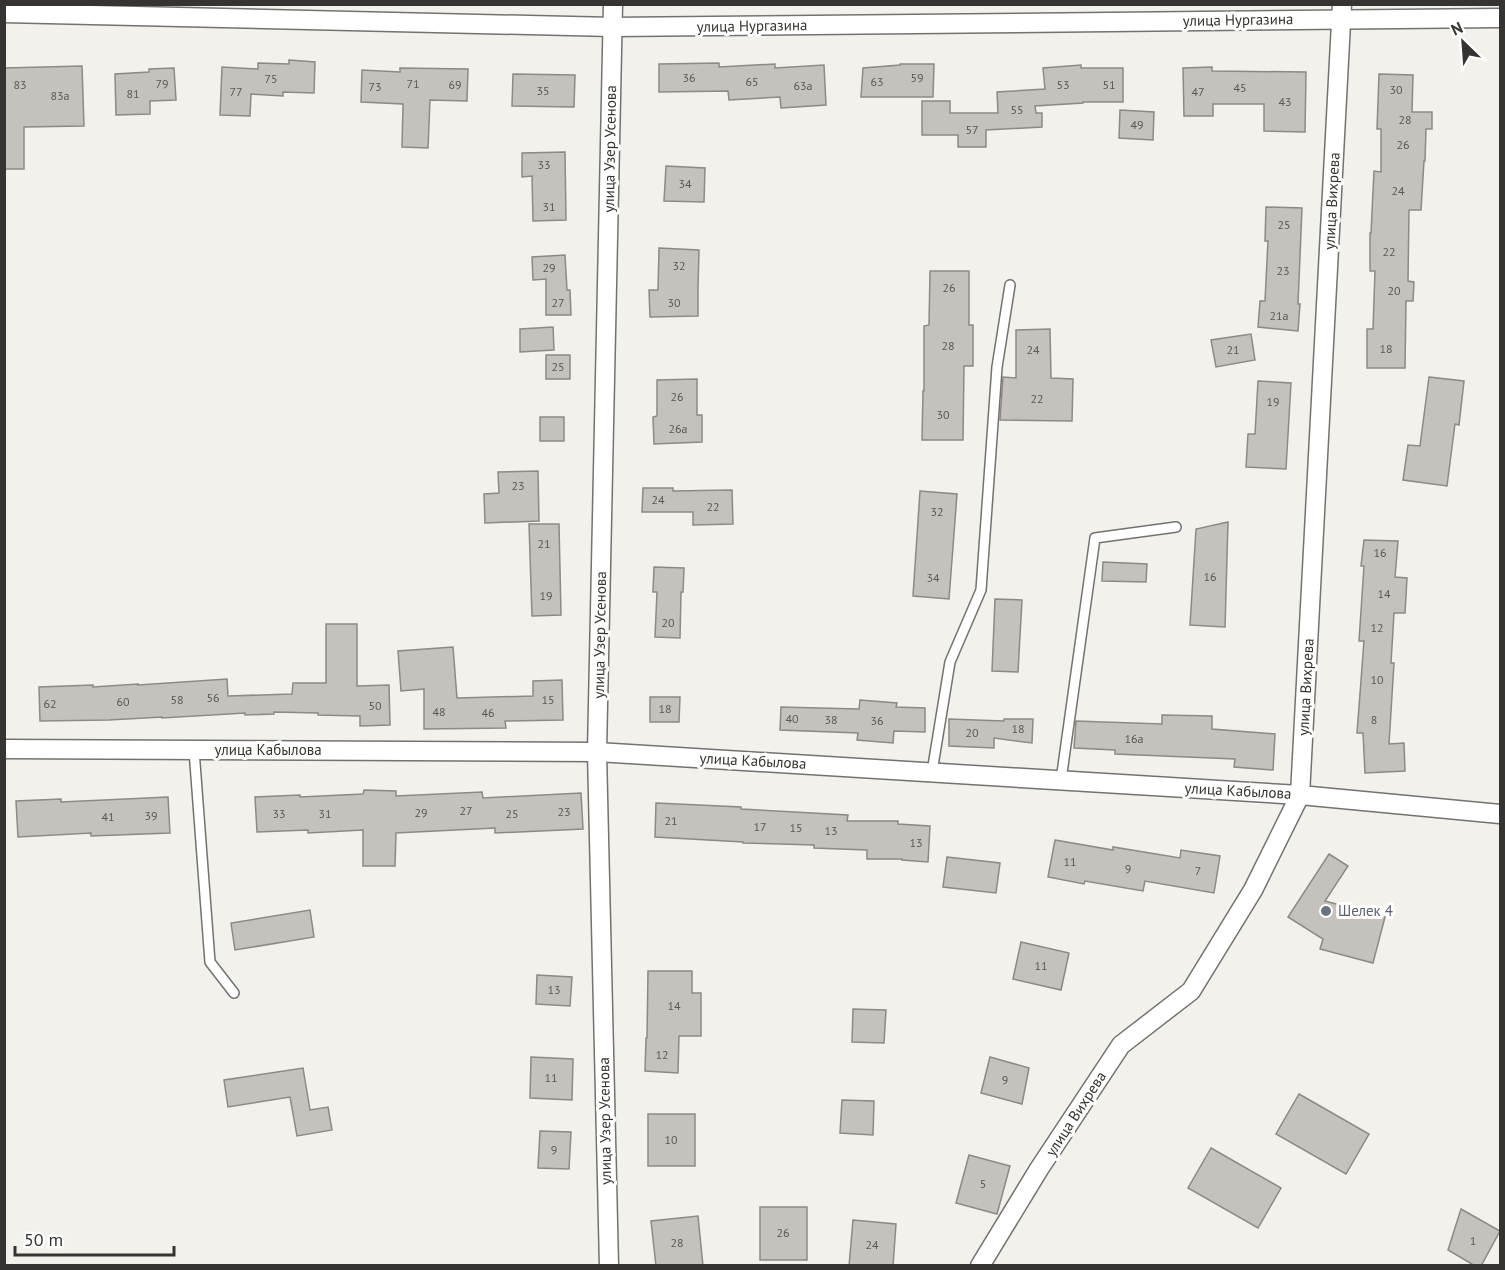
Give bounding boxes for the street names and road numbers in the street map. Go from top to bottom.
street label: улица Нургазина [1182,9,1293,30]
street label: улица Нургазина [696,15,807,36]
street label: улица Узер Усенова [599,85,620,213]
street label: улица Вихрева [1319,152,1344,250]
street label: улица Узер Усенова [589,571,610,699]
street label: улица Вихрева [1293,638,1318,736]
street label: улица Кабылова [214,740,322,759]
street label: улица Кабылова [699,748,807,773]
street label: улица Кабылова [1184,778,1292,803]
street label: улица Узер Усенова [594,1057,615,1185]
street label: улица Вихрева [1041,1068,1110,1160]

